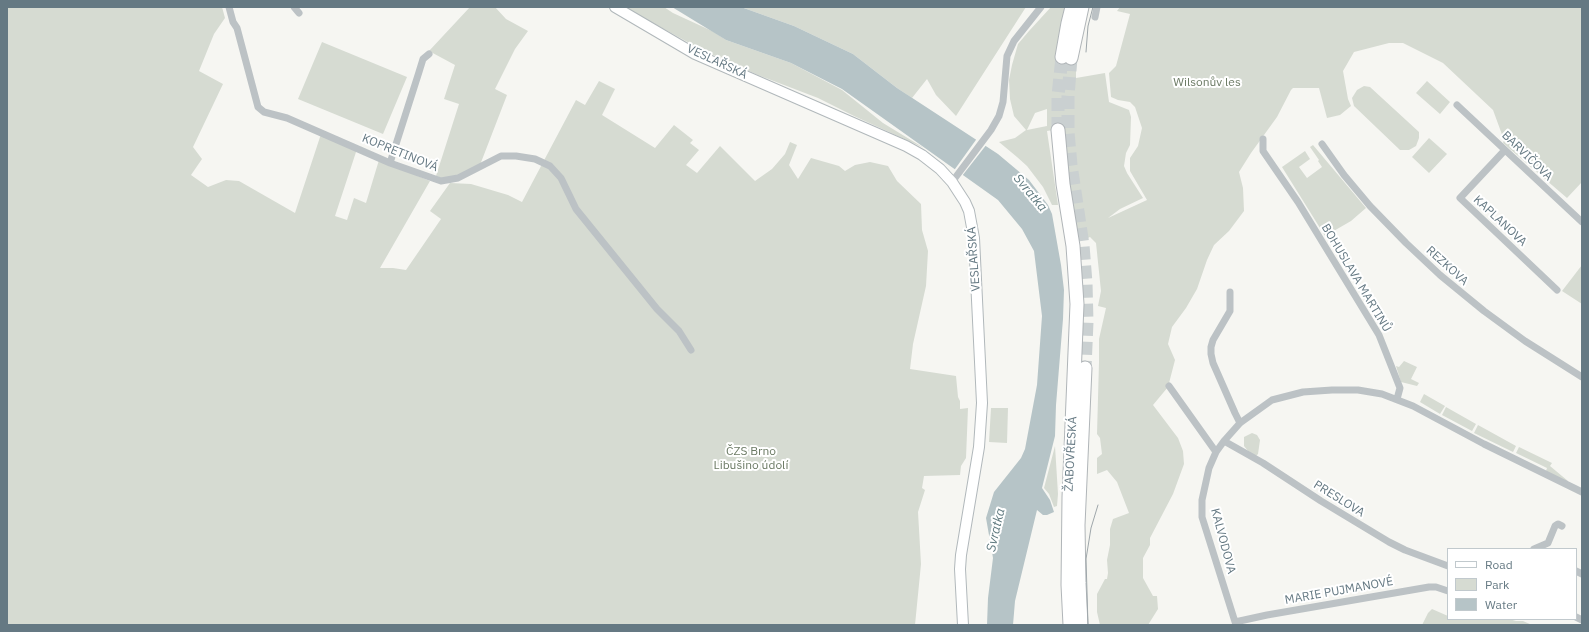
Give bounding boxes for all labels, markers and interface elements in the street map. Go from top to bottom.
street label: VESLAŘSKÁ [684,42,750,82]
park label: Wilsonův les [1173,76,1241,90]
street label: BARVIČOVA [1499,128,1555,184]
street label: KOPRETINOVÁ [360,131,440,175]
water label: Svratka [1010,171,1050,215]
street label: KAPLANOVA [1470,193,1530,249]
street label: BOHUSLAVA MARTINŮ [1318,221,1394,335]
street label: VESLAŘSKÁ [965,226,983,292]
street label: REZKOVA [1423,243,1471,289]
street label: ŽABOVŘESKÁ [1062,416,1080,492]
park label: ČZS Brno Libušino údolí [714,445,788,473]
street label: PRESLOVA [1311,478,1367,520]
water label: Svratka [983,507,1009,553]
street label: KALVODOVA [1207,507,1239,575]
legend [1447,548,1577,620]
text: Road [1485,557,1513,572]
street label: MARIE PUJMANOVÉ [1284,574,1394,608]
text: Park [1485,577,1509,592]
text: Water [1485,597,1517,612]

